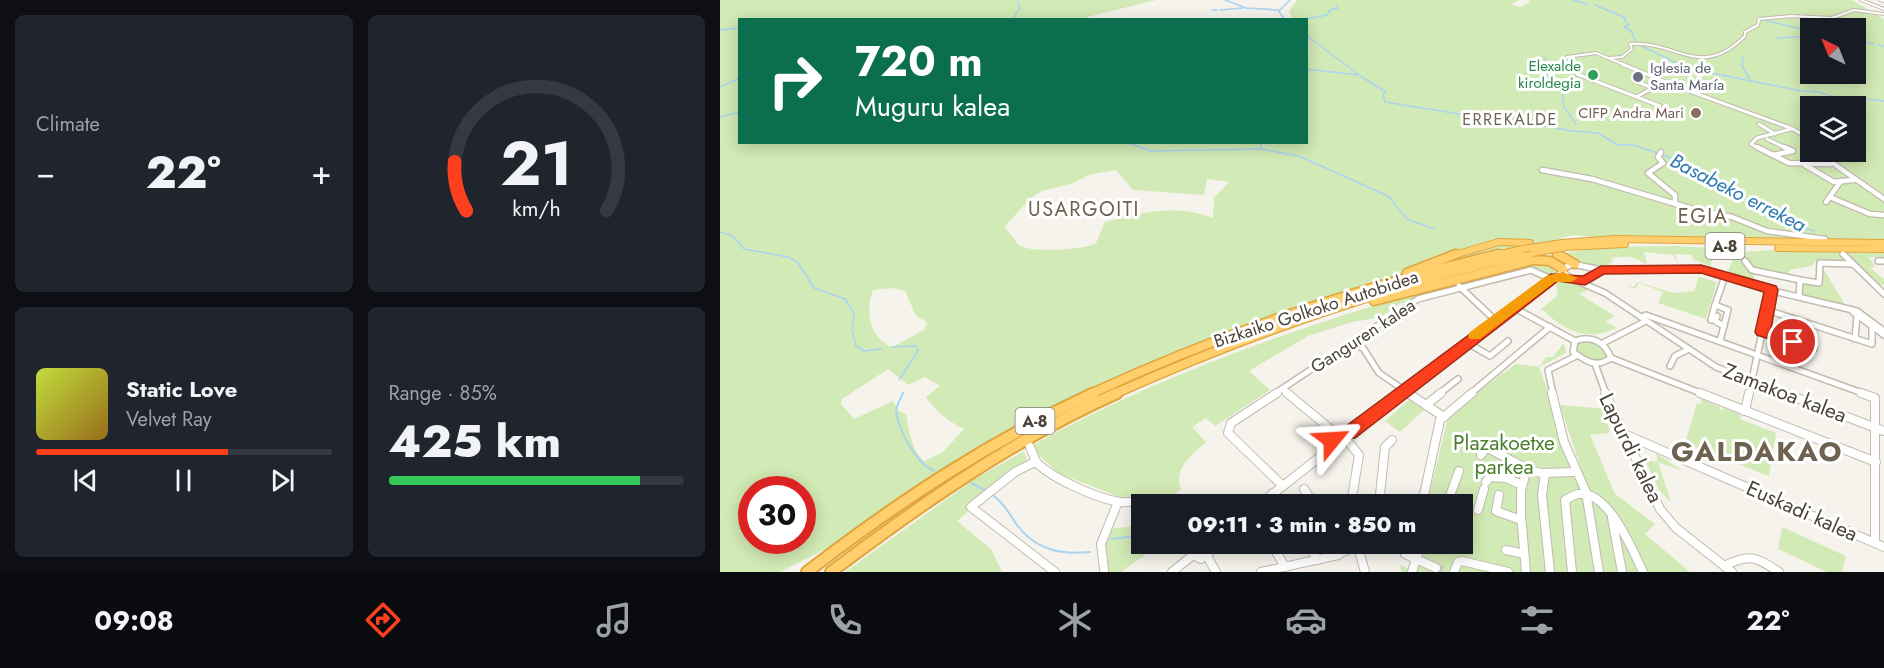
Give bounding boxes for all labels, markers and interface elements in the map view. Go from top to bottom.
north arrow [1800,18,1866,84]
map controls [1800,18,1866,162]
text: 720 m [855,31,983,92]
icon: right [756,42,834,120]
place label: Elexalde kiroldegia [1518,55,1581,94]
place label: Iglesia de Santa María [1650,57,1724,96]
marker: Elexalde kiroldegia [1586,68,1600,82]
marker: Iglesia de Santa María [1631,70,1645,84]
text: Muguru kalea [855,87,1010,126]
button: layers [1800,96,1866,162]
place label: CIFP Andra Mari [1578,102,1684,124]
marker: CIFP Andra Mari [1689,106,1703,120]
district label: ERREKALDE [1462,108,1558,131]
text: Climate [36,110,100,139]
text: 21 [500,118,573,208]
text: 22° [146,140,221,205]
water label: Basabeko errekea [1665,146,1811,240]
text: − [36,149,55,196]
text: + [311,149,331,196]
text: km/h [512,193,560,224]
district label: USARGOITI [1028,195,1140,224]
district label: EGIA [1678,202,1728,231]
road number: A-8 [1706,233,1744,259]
street label: Bizkaiko Golkoko Autobidea [1210,264,1422,354]
street label: Ganguren kalea [1305,292,1421,380]
pin [1767,316,1818,367]
icon: arrive [1776,325,1809,358]
street label: Zamakoa kalea [1719,356,1851,430]
text: Static Love [126,373,237,405]
text: Range · 85% [389,379,497,408]
street label: Lapurdi kalea [1592,388,1670,508]
text: Velvet Ray [126,405,212,434]
road number: A-8 [1016,408,1054,434]
position arrow [1300,408,1364,472]
text: 425 km [389,409,561,474]
park label: Plazakoetxe parkea [1453,428,1555,482]
district label: GALDAKAO [1671,431,1843,472]
icon: previous [69,464,102,497]
icon: pause [167,464,200,497]
icon: next [266,464,299,497]
street label: Euskadi kalea [1741,473,1863,549]
speed limit sign: 30 [738,476,816,554]
text: 09:11 · 3 min · 850 m [1188,508,1416,540]
icon: directions [362,599,404,641]
icon: music [593,599,635,641]
icon: phone [824,599,866,641]
icon: climate [1054,599,1096,641]
icon: car [1285,599,1327,641]
icon: filters [1516,599,1558,641]
text: 09:08 [94,601,174,640]
text: 22° [1746,601,1790,640]

